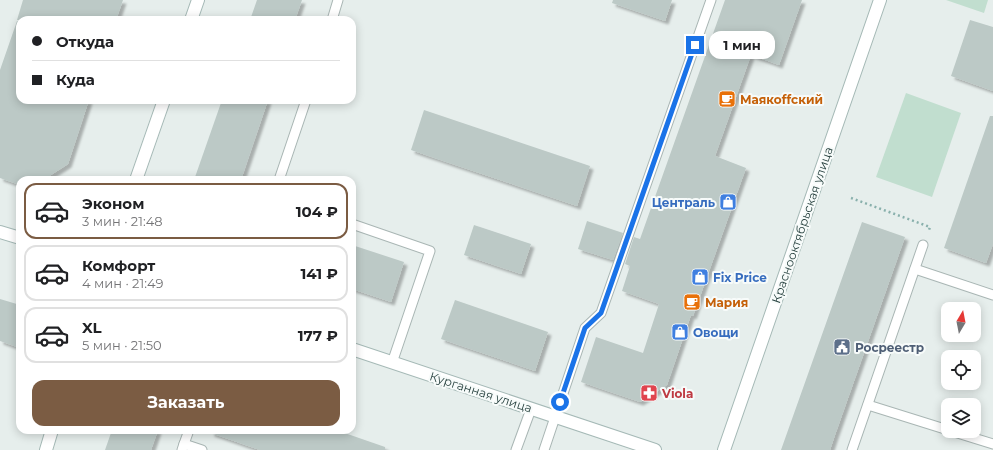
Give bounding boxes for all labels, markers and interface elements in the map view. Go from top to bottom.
callout: 1 мин [709,31,775,59]
text: Откуда [56,32,114,51]
route end [686,36,704,54]
text: 1 мин [723,37,761,53]
text: Куда [56,70,95,89]
cafe icon: Маякоffский [717,89,737,109]
place label: Маякоffский [740,92,823,107]
street label: Краснооктябрьская улица [768,145,836,305]
shop icon: Централь [718,192,738,212]
icon: car [34,193,70,229]
text: Эконом [82,194,144,213]
place label: Централь [652,195,715,210]
text: 104 ₽ [296,202,338,221]
text: 3 мин · 21:48 [82,213,163,229]
icon: car [34,255,70,291]
text: Комфорт [82,256,155,275]
text: 141 ₽ [300,264,338,283]
shop icon: Fix Price [690,267,710,287]
place label: Fix Price [713,270,767,285]
text: 4 мин · 21:49 [82,275,163,291]
cafe icon: Мария [682,292,702,312]
place label: Мария [705,295,748,310]
north arrow [941,302,981,342]
map controls [941,302,981,438]
icon: car [34,317,70,353]
text: XL [82,318,101,337]
shop icon: Овощи [670,322,690,342]
place label: Овощи [693,325,739,340]
text: 177 ₽ [298,326,338,345]
text: 5 мин · 21:50 [82,337,162,353]
public building icon: Росреестр [832,337,852,357]
place label: Росреестр [855,340,924,355]
button: locate [941,350,981,390]
street label: Курганная улица [428,368,534,416]
button: Заказать [32,380,340,426]
pharmacy icon: Viola [639,383,659,403]
place label: Viola [661,386,693,401]
route start [551,393,569,411]
button: layers [941,398,981,438]

